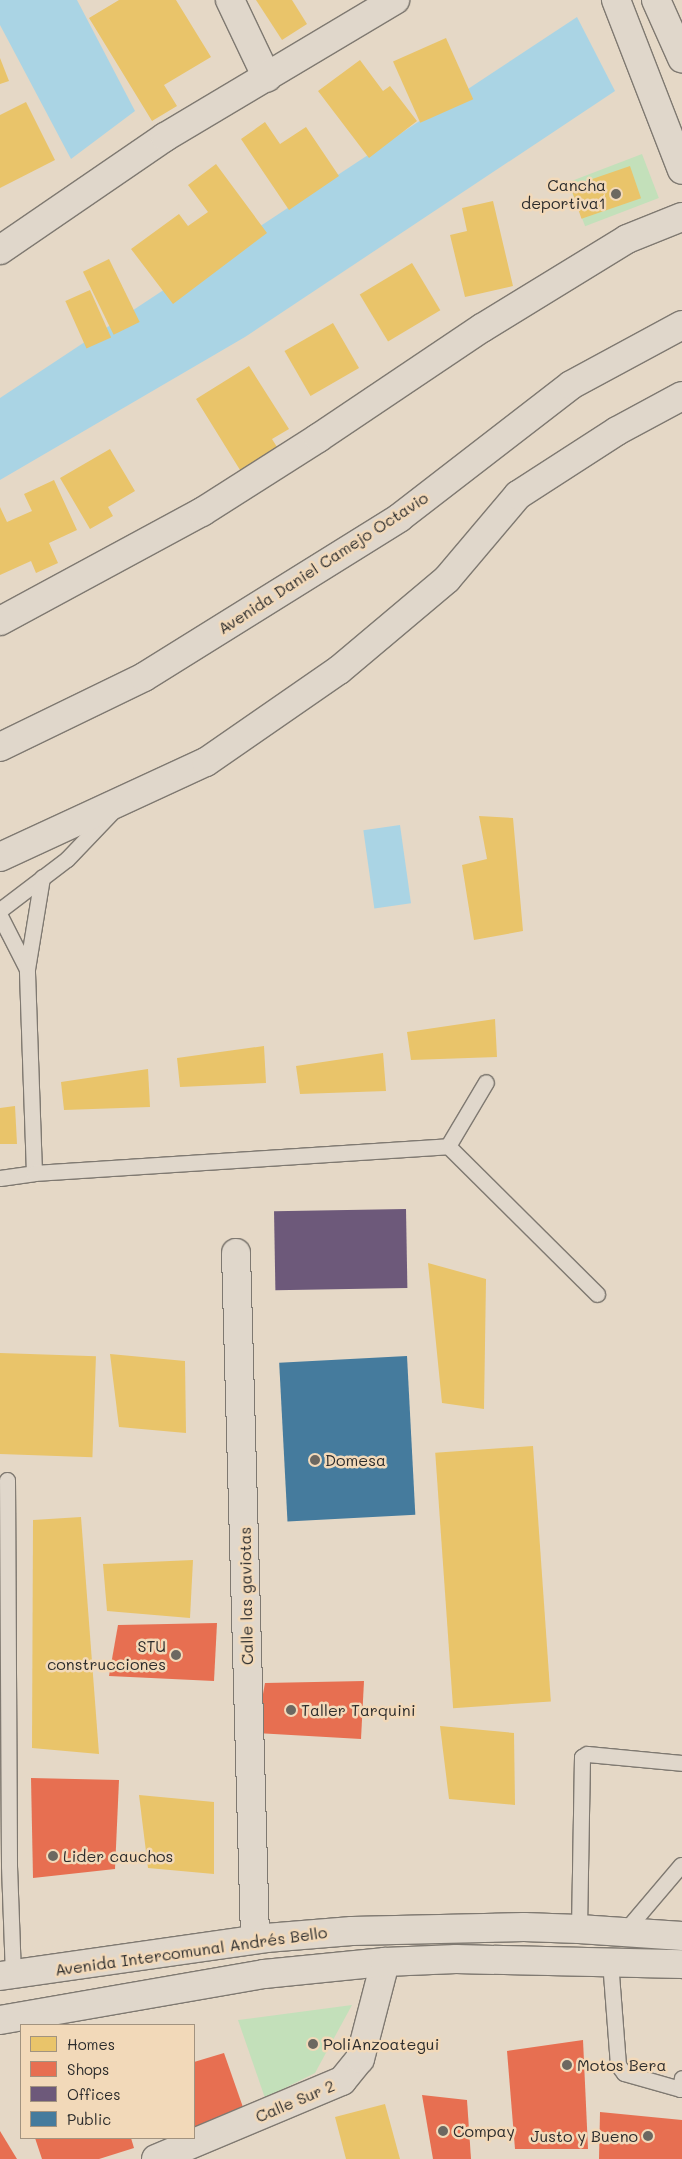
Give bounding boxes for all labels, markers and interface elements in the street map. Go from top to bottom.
place label: Cancha deportiva1 [521,175,606,213]
marker: Cancha deportiva1 [610,188,622,200]
street label: Avenida Daniel Camejo Octavio [214,488,432,638]
place label: Domesa [325,1450,386,1470]
marker: Domesa [309,1454,321,1466]
street label: Calle las gaviotas [235,1527,257,1665]
place label: STU construcciones [47,1636,166,1674]
marker: STU construcciones [170,1649,182,1661]
place label: Taller Tarquini [301,1700,416,1720]
marker: Taller Tarquini [285,1704,297,1716]
place label: Lider cauchos [63,1846,173,1866]
marker: Lider cauchos [47,1850,59,1862]
street label: Avenida Intercomunal Andrés Bello [54,1922,328,1980]
legend [20,2024,195,2139]
text: Homes [67,2034,115,2054]
place label: PoliAnzoategui [323,2034,439,2054]
marker: PoliAnzoategui [307,2038,319,2050]
place label: Motos Bera [577,2055,667,2075]
text: Shops [67,2059,109,2079]
marker: Motos Bera [561,2059,573,2071]
street label: Calle Sur 2 [252,2076,338,2126]
text: Offices [67,2084,121,2104]
text: Public [67,2109,111,2129]
place label: Compay [453,2121,515,2141]
marker: Compay [437,2125,449,2137]
place label: Justo y Bueno [531,2126,638,2146]
marker: Justo y Bueno [642,2130,654,2142]

